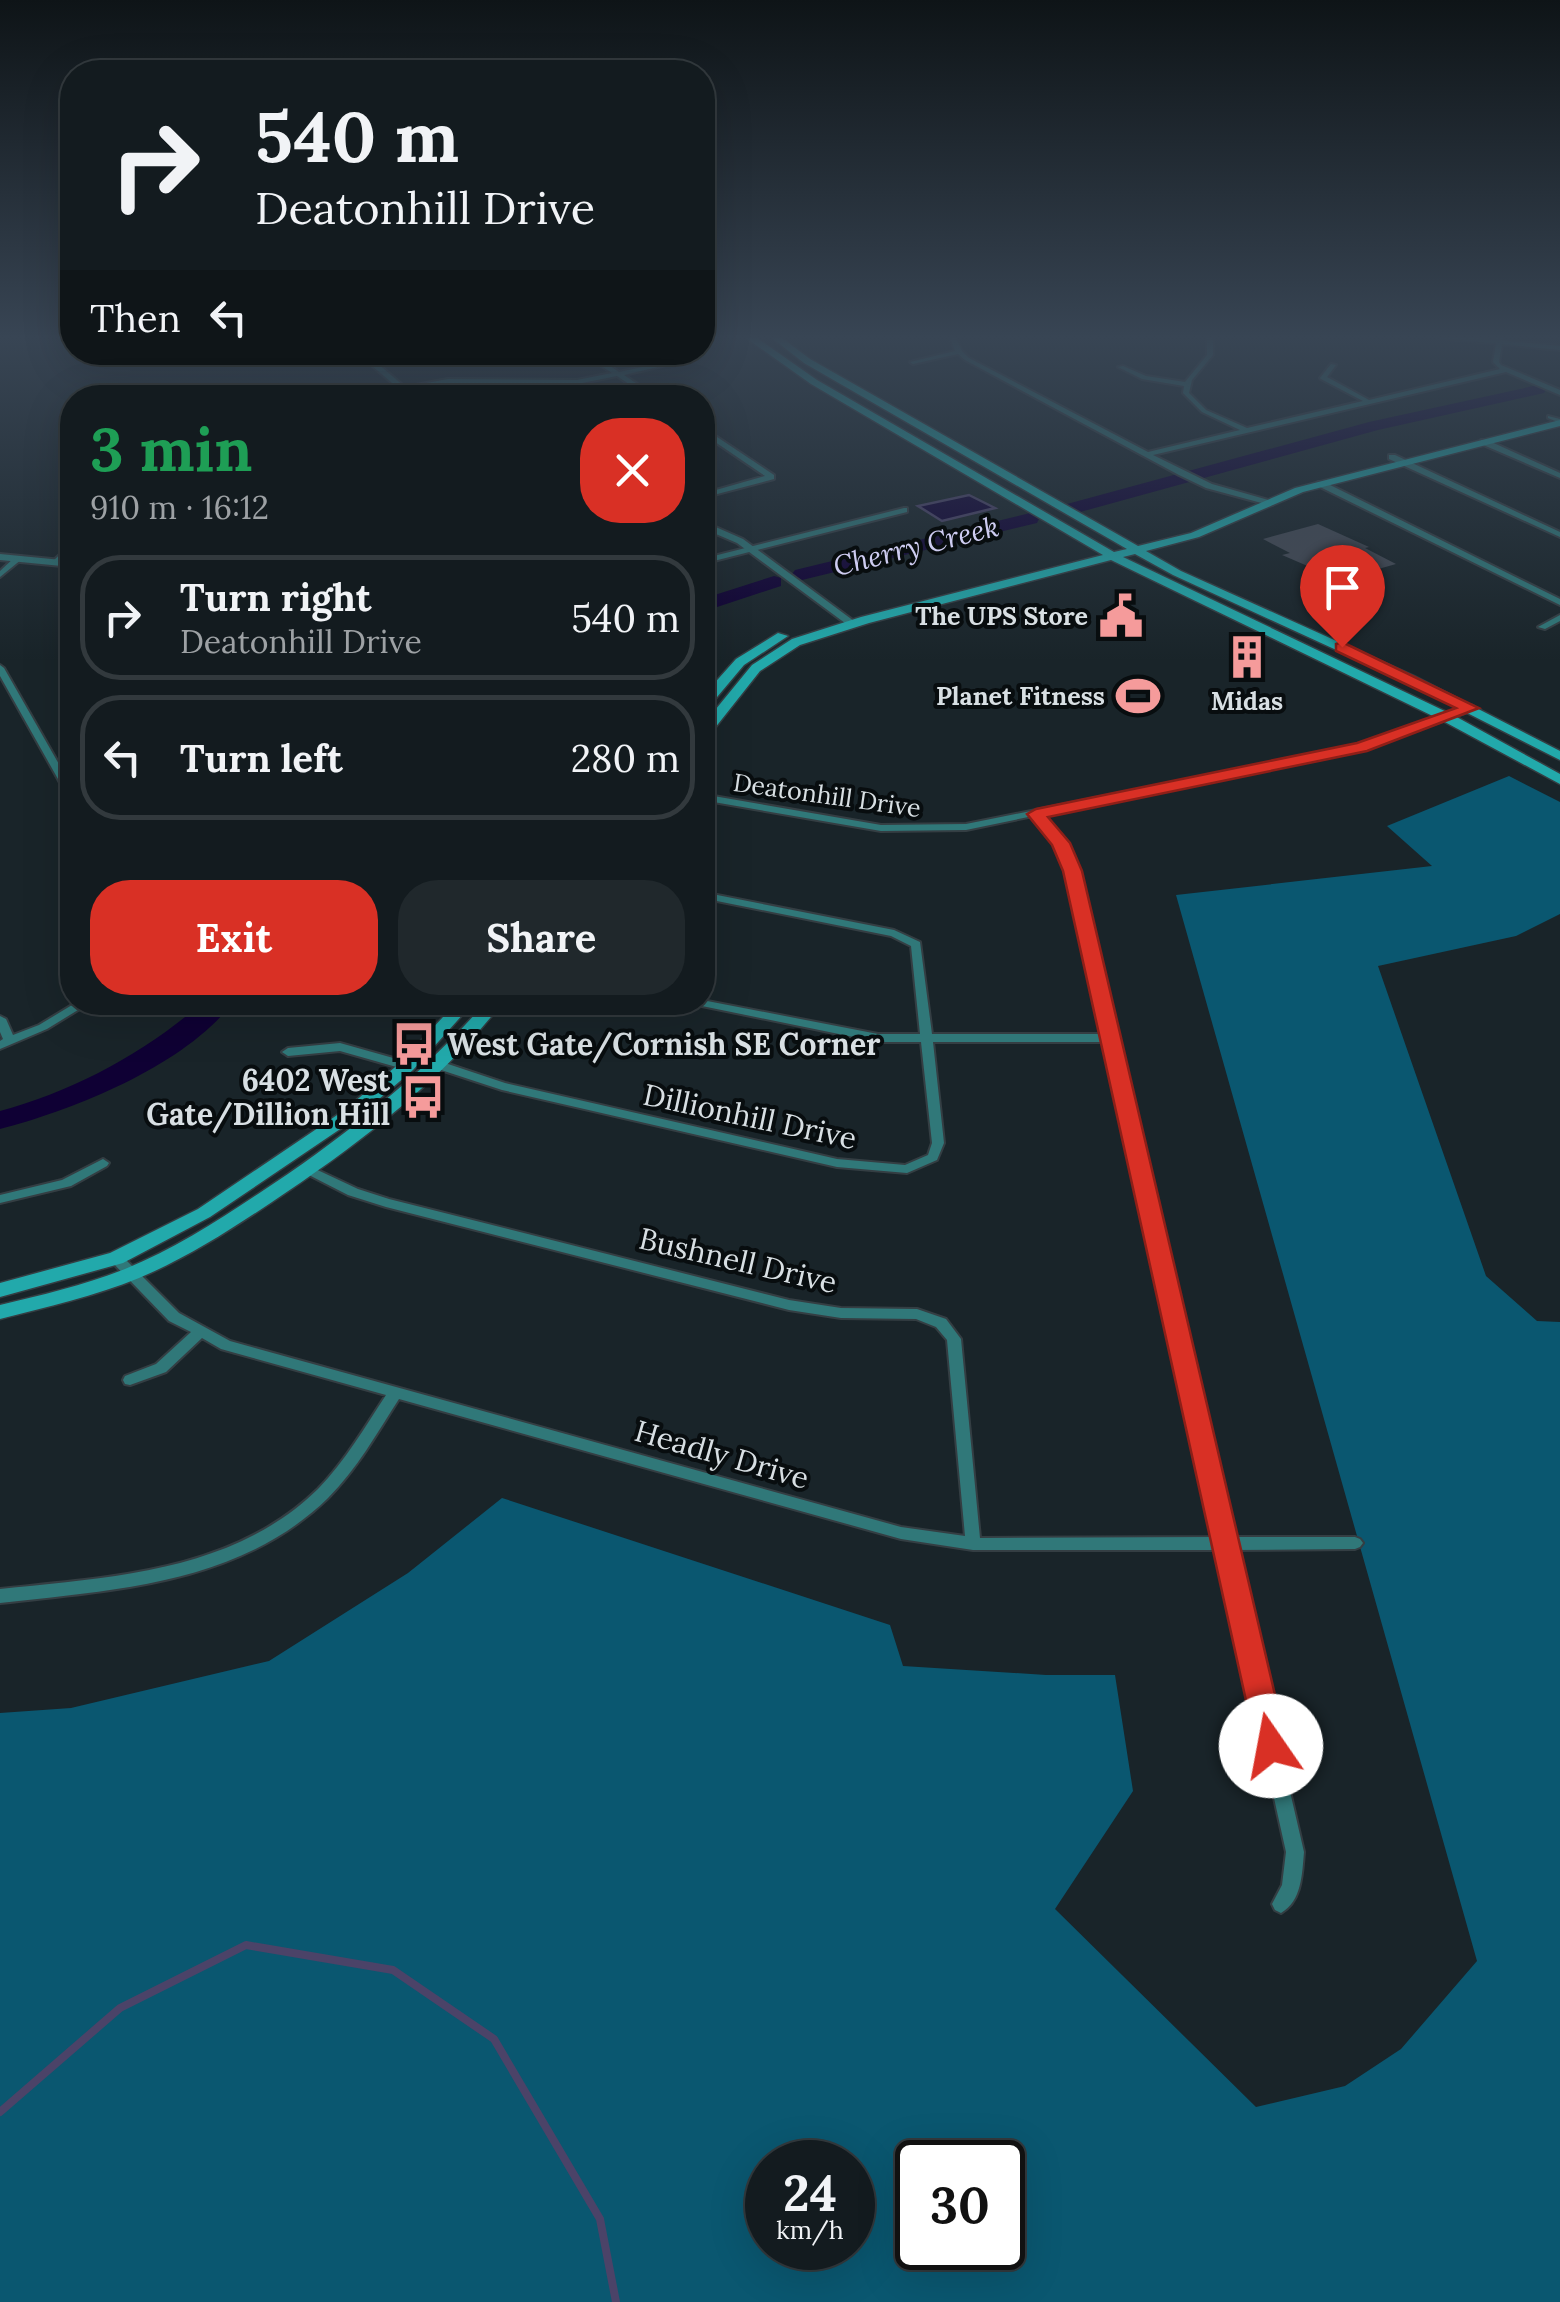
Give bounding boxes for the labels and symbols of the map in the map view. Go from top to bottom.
water label: Cherry Creek [830,508,1002,584]
pin [1300,545,1385,648]
public building icon: The UPS Store [1097,592,1145,640]
place label: The UPS Store [915,600,1088,632]
building icon: Midas [1223,633,1271,681]
sports icon: Planet Fitness [1114,672,1162,720]
place label: Planet Fitness [936,680,1105,712]
place label: Midas [1211,685,1283,717]
street label: Deatonhill Drive [731,766,923,824]
bus stop icon: West Gate/Cornish SE Corner [390,1020,438,1068]
place label: West Gate/Cornish SE Corner [447,1025,881,1064]
place label: 6402 West Gate/Dillion Hill [146,1061,391,1134]
bus stop icon: 6402 West Gate/Dillion Hill [399,1073,447,1121]
street label: Dillionhill Drive [640,1075,860,1157]
street label: Bushnell Drive [635,1219,841,1301]
street label: Headly Drive [630,1411,813,1498]
position arrow [1219,1694,1323,1798]
speed limit sign: 30 [895,2140,1025,2270]

